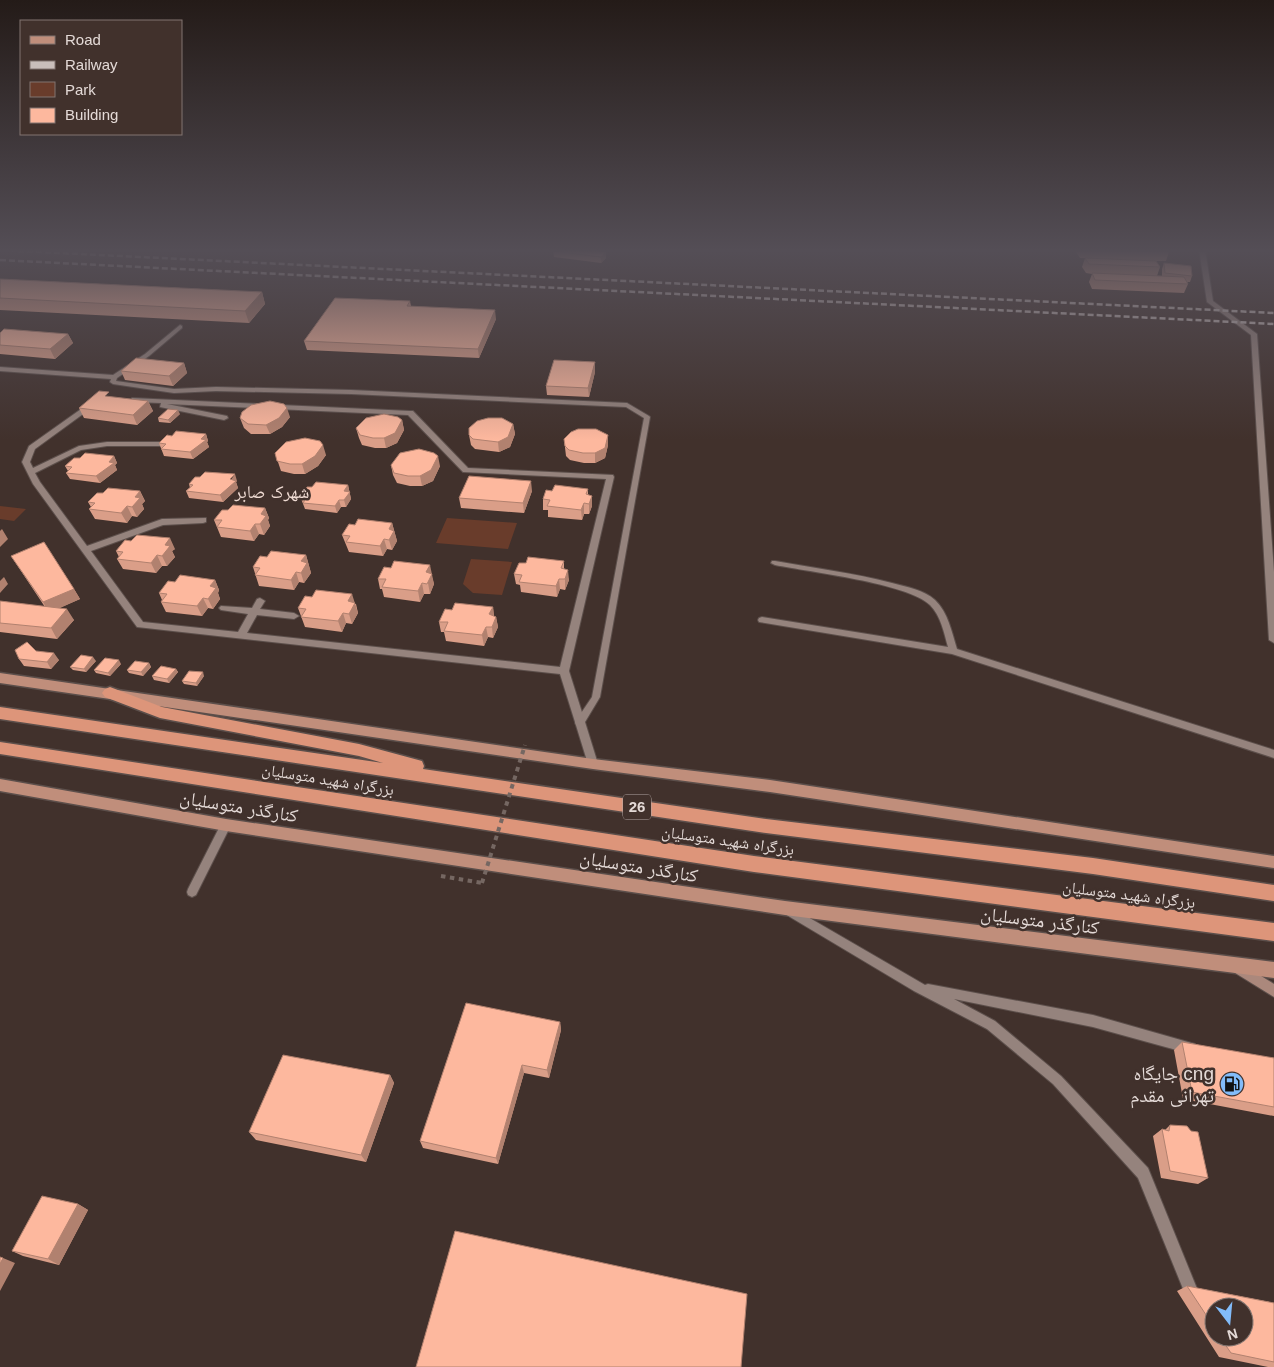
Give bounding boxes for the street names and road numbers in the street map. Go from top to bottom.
street label: بزرگراه شهید متوسلیان [260,761,395,800]
street label: کنارگذر متوسلیان [178,787,300,827]
road number: 26 [623,794,651,820]
street label: بزرگراه شهید متوسلیان [660,823,795,860]
street label: کنارگذر متوسلیان [578,847,700,887]
street label: بزرگراه شهید متوسلیان [1061,878,1196,913]
street label: کنارگذر متوسلیان [979,903,1101,939]

